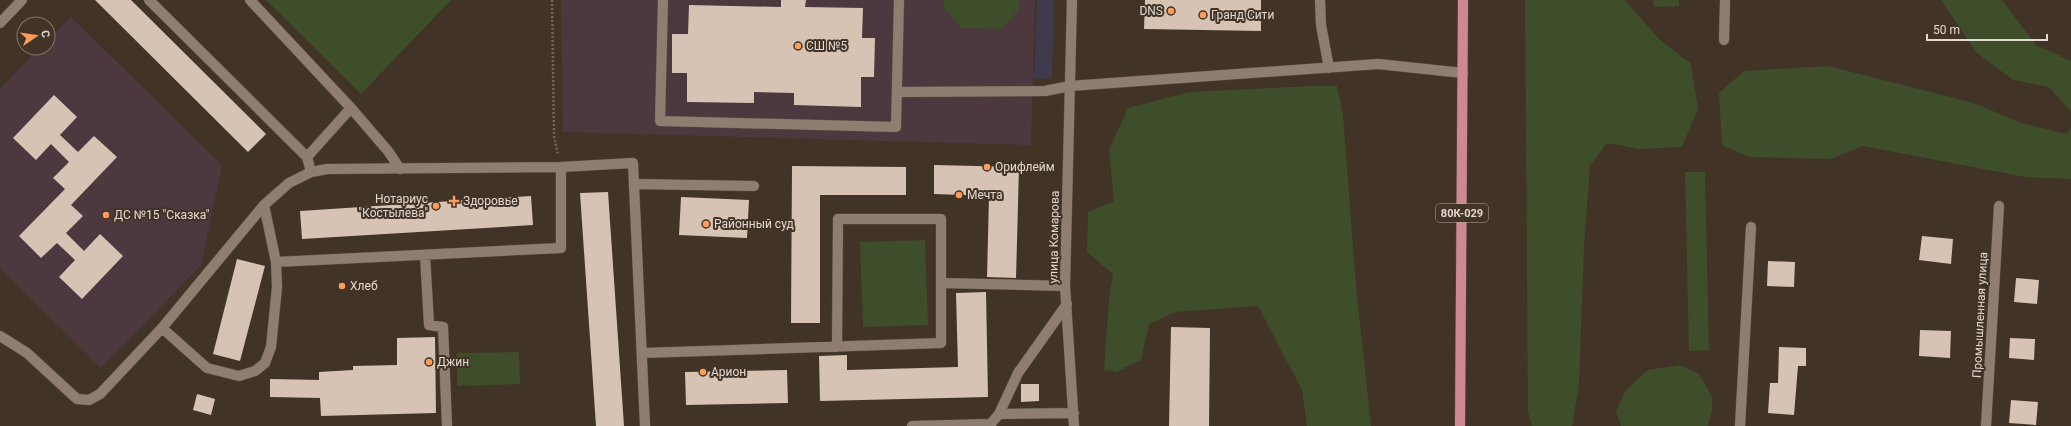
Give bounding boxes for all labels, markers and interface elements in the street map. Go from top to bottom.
place label: DNS [1139,4,1163,18]
marker: DNS [1166,6,1176,16]
place label: Гранд Сити [1211,8,1274,22]
marker: Гранд Сити [1198,10,1208,20]
north arrow [16,16,56,56]
scale bar [1927,16,2047,42]
text: 50 m [1933,23,1960,37]
text: С [38,29,52,39]
place label: СШ №5 [806,39,847,53]
marker: СШ №5 [793,41,803,51]
place label: Орифлейм [995,160,1055,174]
marker: Орифлейм [982,162,992,172]
place label: Мечта [967,188,1003,202]
marker: Мечта [954,190,964,200]
street label: улица Комарова [1046,191,1062,283]
place label: Нотариус "Костылева" [358,192,428,220]
place label: Здоровье [463,194,518,208]
marker: Здоровье [448,195,460,207]
marker: Нотариус "Костылева" [431,201,441,211]
road number: 80К-029 [1436,204,1488,222]
place label: ДС №15 "Сказка" [114,208,210,222]
marker: ДС №15 "Сказка" [101,210,111,220]
place label: Районный суд [714,217,794,231]
marker: Районный суд [701,219,711,229]
street label: Промышленная улица [1970,252,1990,378]
place label: Хлеб [350,279,378,293]
marker: Хлеб [337,281,347,291]
place label: Джин [437,355,469,369]
marker: Джин [424,357,434,367]
place label: Арион [711,365,746,379]
marker: Арион [698,367,708,377]

